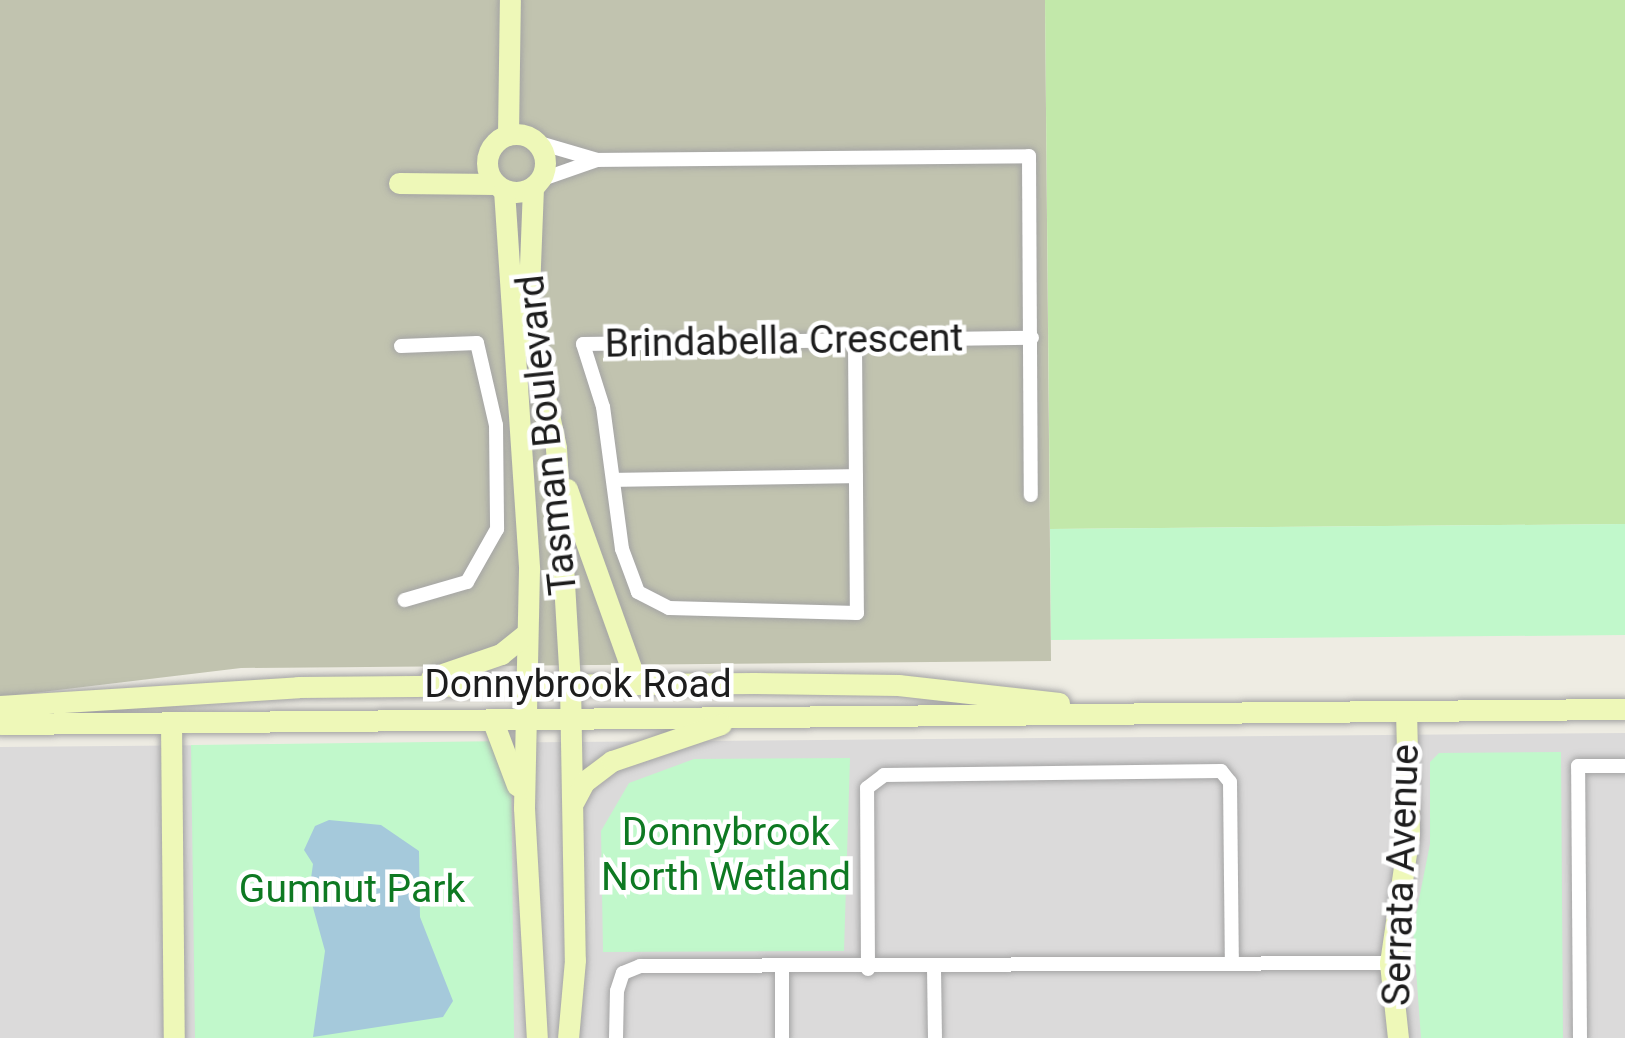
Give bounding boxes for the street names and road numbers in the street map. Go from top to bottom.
street label: Tasman Boulevard [507,273,587,597]
street label: Brindabella Crescent [604,314,964,368]
street label: Donnybrook Road [424,661,732,707]
street label: Serrata Avenue [1373,743,1429,1007]

